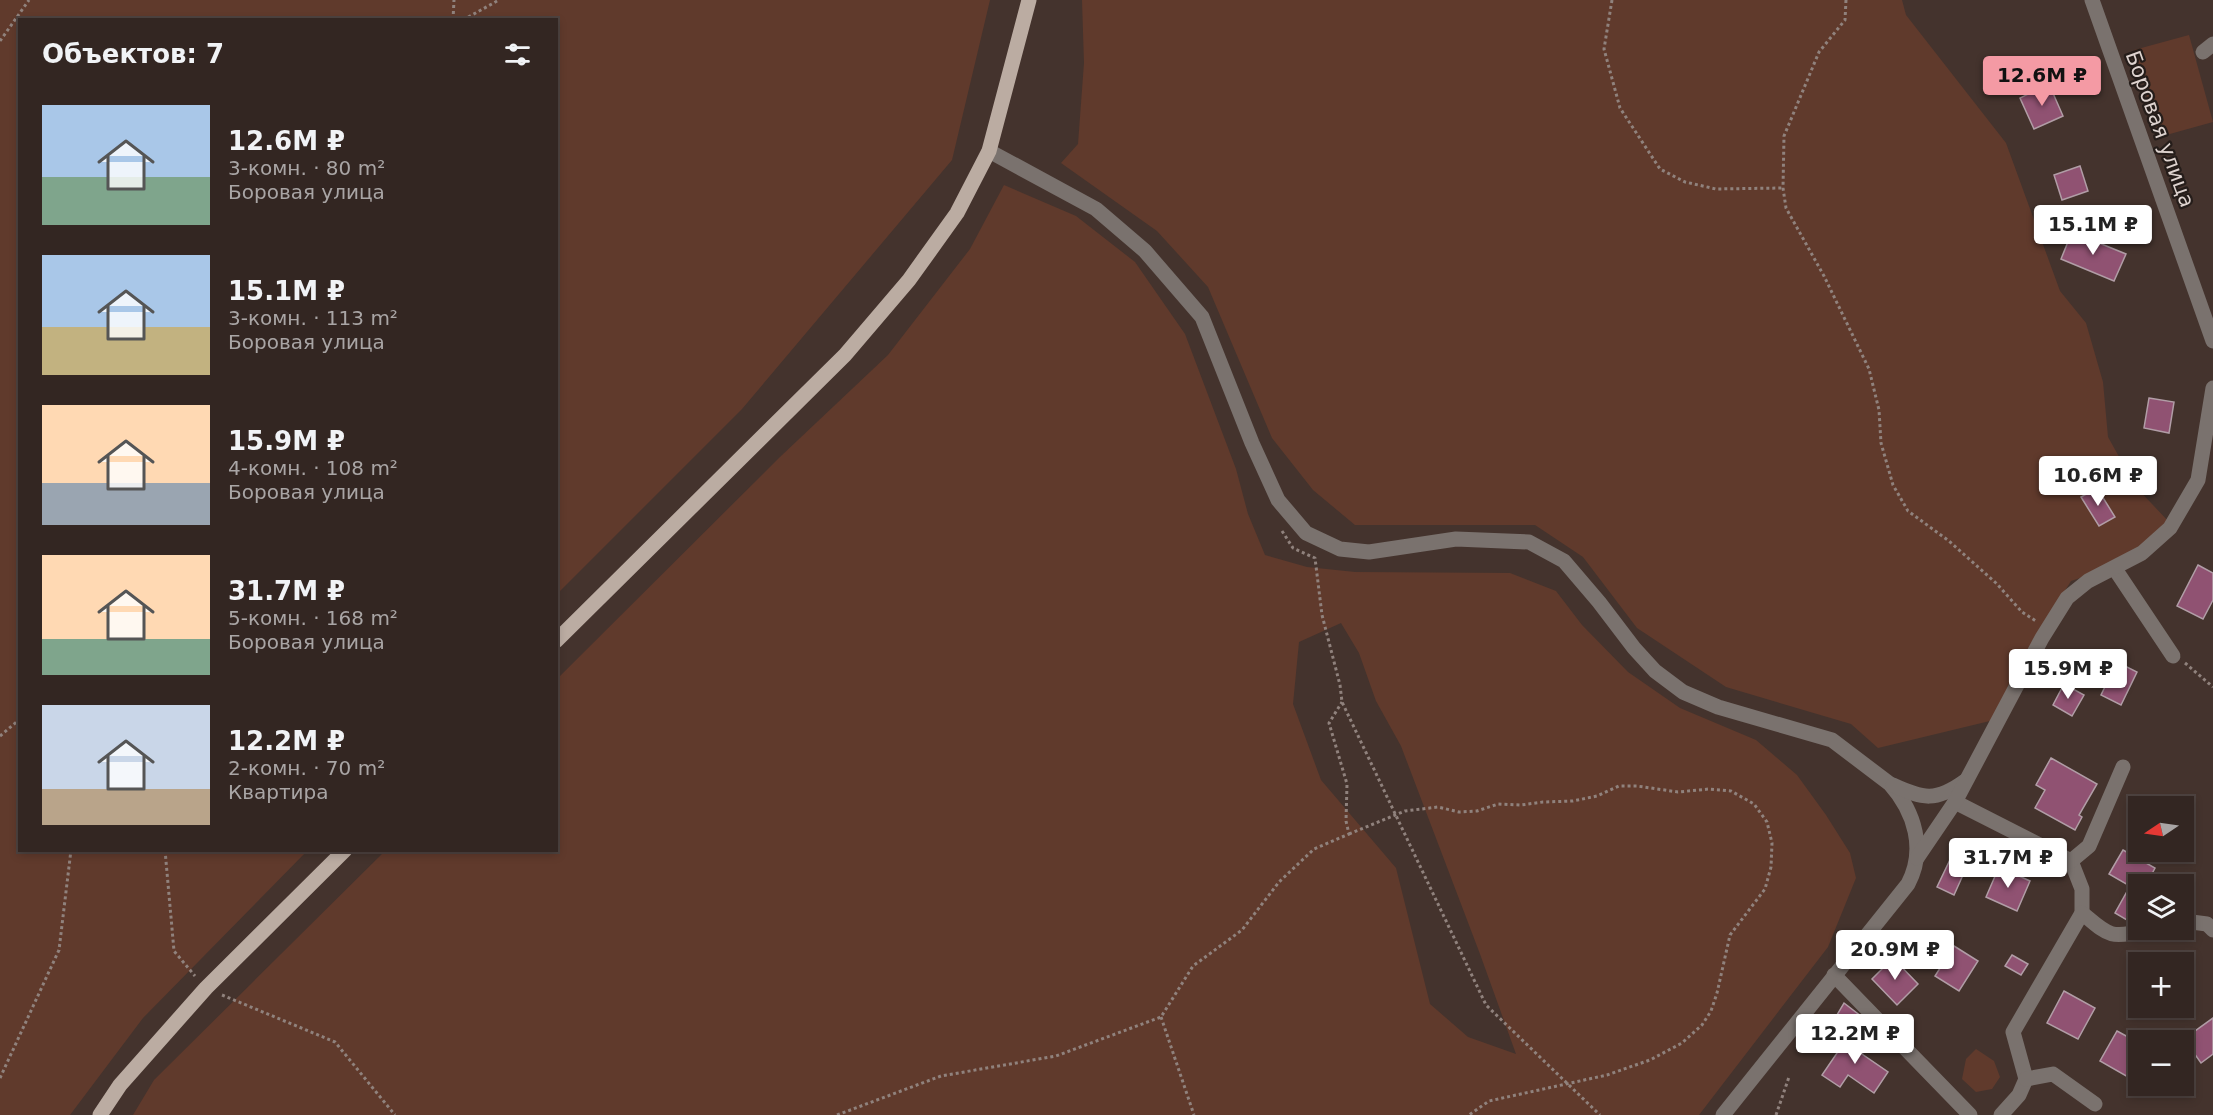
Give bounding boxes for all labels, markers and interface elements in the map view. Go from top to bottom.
icon: filters [501,38,534,71]
text: Объектов: 7 [42,39,224,69]
street label: Боровая улица [2121,48,2199,210]
pin: 12.6M ₽ [1987,56,2097,107]
text: 12.6M ₽ [1997,63,2087,87]
text: 12.6M ₽ [228,126,345,156]
icon: home [90,129,162,201]
text: 3-комн. · 80 m² [228,156,385,180]
text: Боровая улица [228,180,385,204]
pin: 15.1M ₽ [2038,205,2148,256]
text: 15.1M ₽ [2048,212,2138,236]
text: 15.1M ₽ [228,276,345,306]
icon: home [90,279,162,351]
text: 3-комн. · 113 m² [228,306,398,330]
text: Боровая улица [228,330,385,354]
text: 15.9M ₽ [228,426,345,456]
icon: home [90,429,162,501]
text: 4-комн. · 108 m² [228,456,398,480]
pin: 10.6M ₽ [2043,456,2153,507]
text: 10.6M ₽ [2053,463,2143,487]
text: Боровая улица [228,480,385,504]
text: 31.7M ₽ [228,576,345,606]
icon: home [90,579,162,651]
text: 5-комн. · 168 m² [228,606,398,630]
text: Боровая улица [228,630,385,654]
pin: 15.9M ₽ [2013,649,2123,700]
text: 15.9M ₽ [2023,656,2113,680]
text: 12.2M ₽ [228,726,345,756]
icon: home [90,729,162,801]
text: 2-комн. · 70 m² [228,756,385,780]
text: Квартира [228,780,329,804]
north arrow [2128,796,2194,862]
map controls [2128,796,2194,1096]
pin: 31.7M ₽ [1953,838,2063,889]
text: 31.7M ₽ [1963,845,2053,869]
button: layers [2128,874,2194,940]
pin: 20.9M ₽ [1840,930,1950,981]
text: 20.9M ₽ [1850,937,1940,961]
button: + [2128,952,2194,1018]
pin: 12.2M ₽ [1800,1014,1910,1065]
text: 12.2M ₽ [1810,1021,1900,1045]
button: − [2128,1030,2194,1096]

